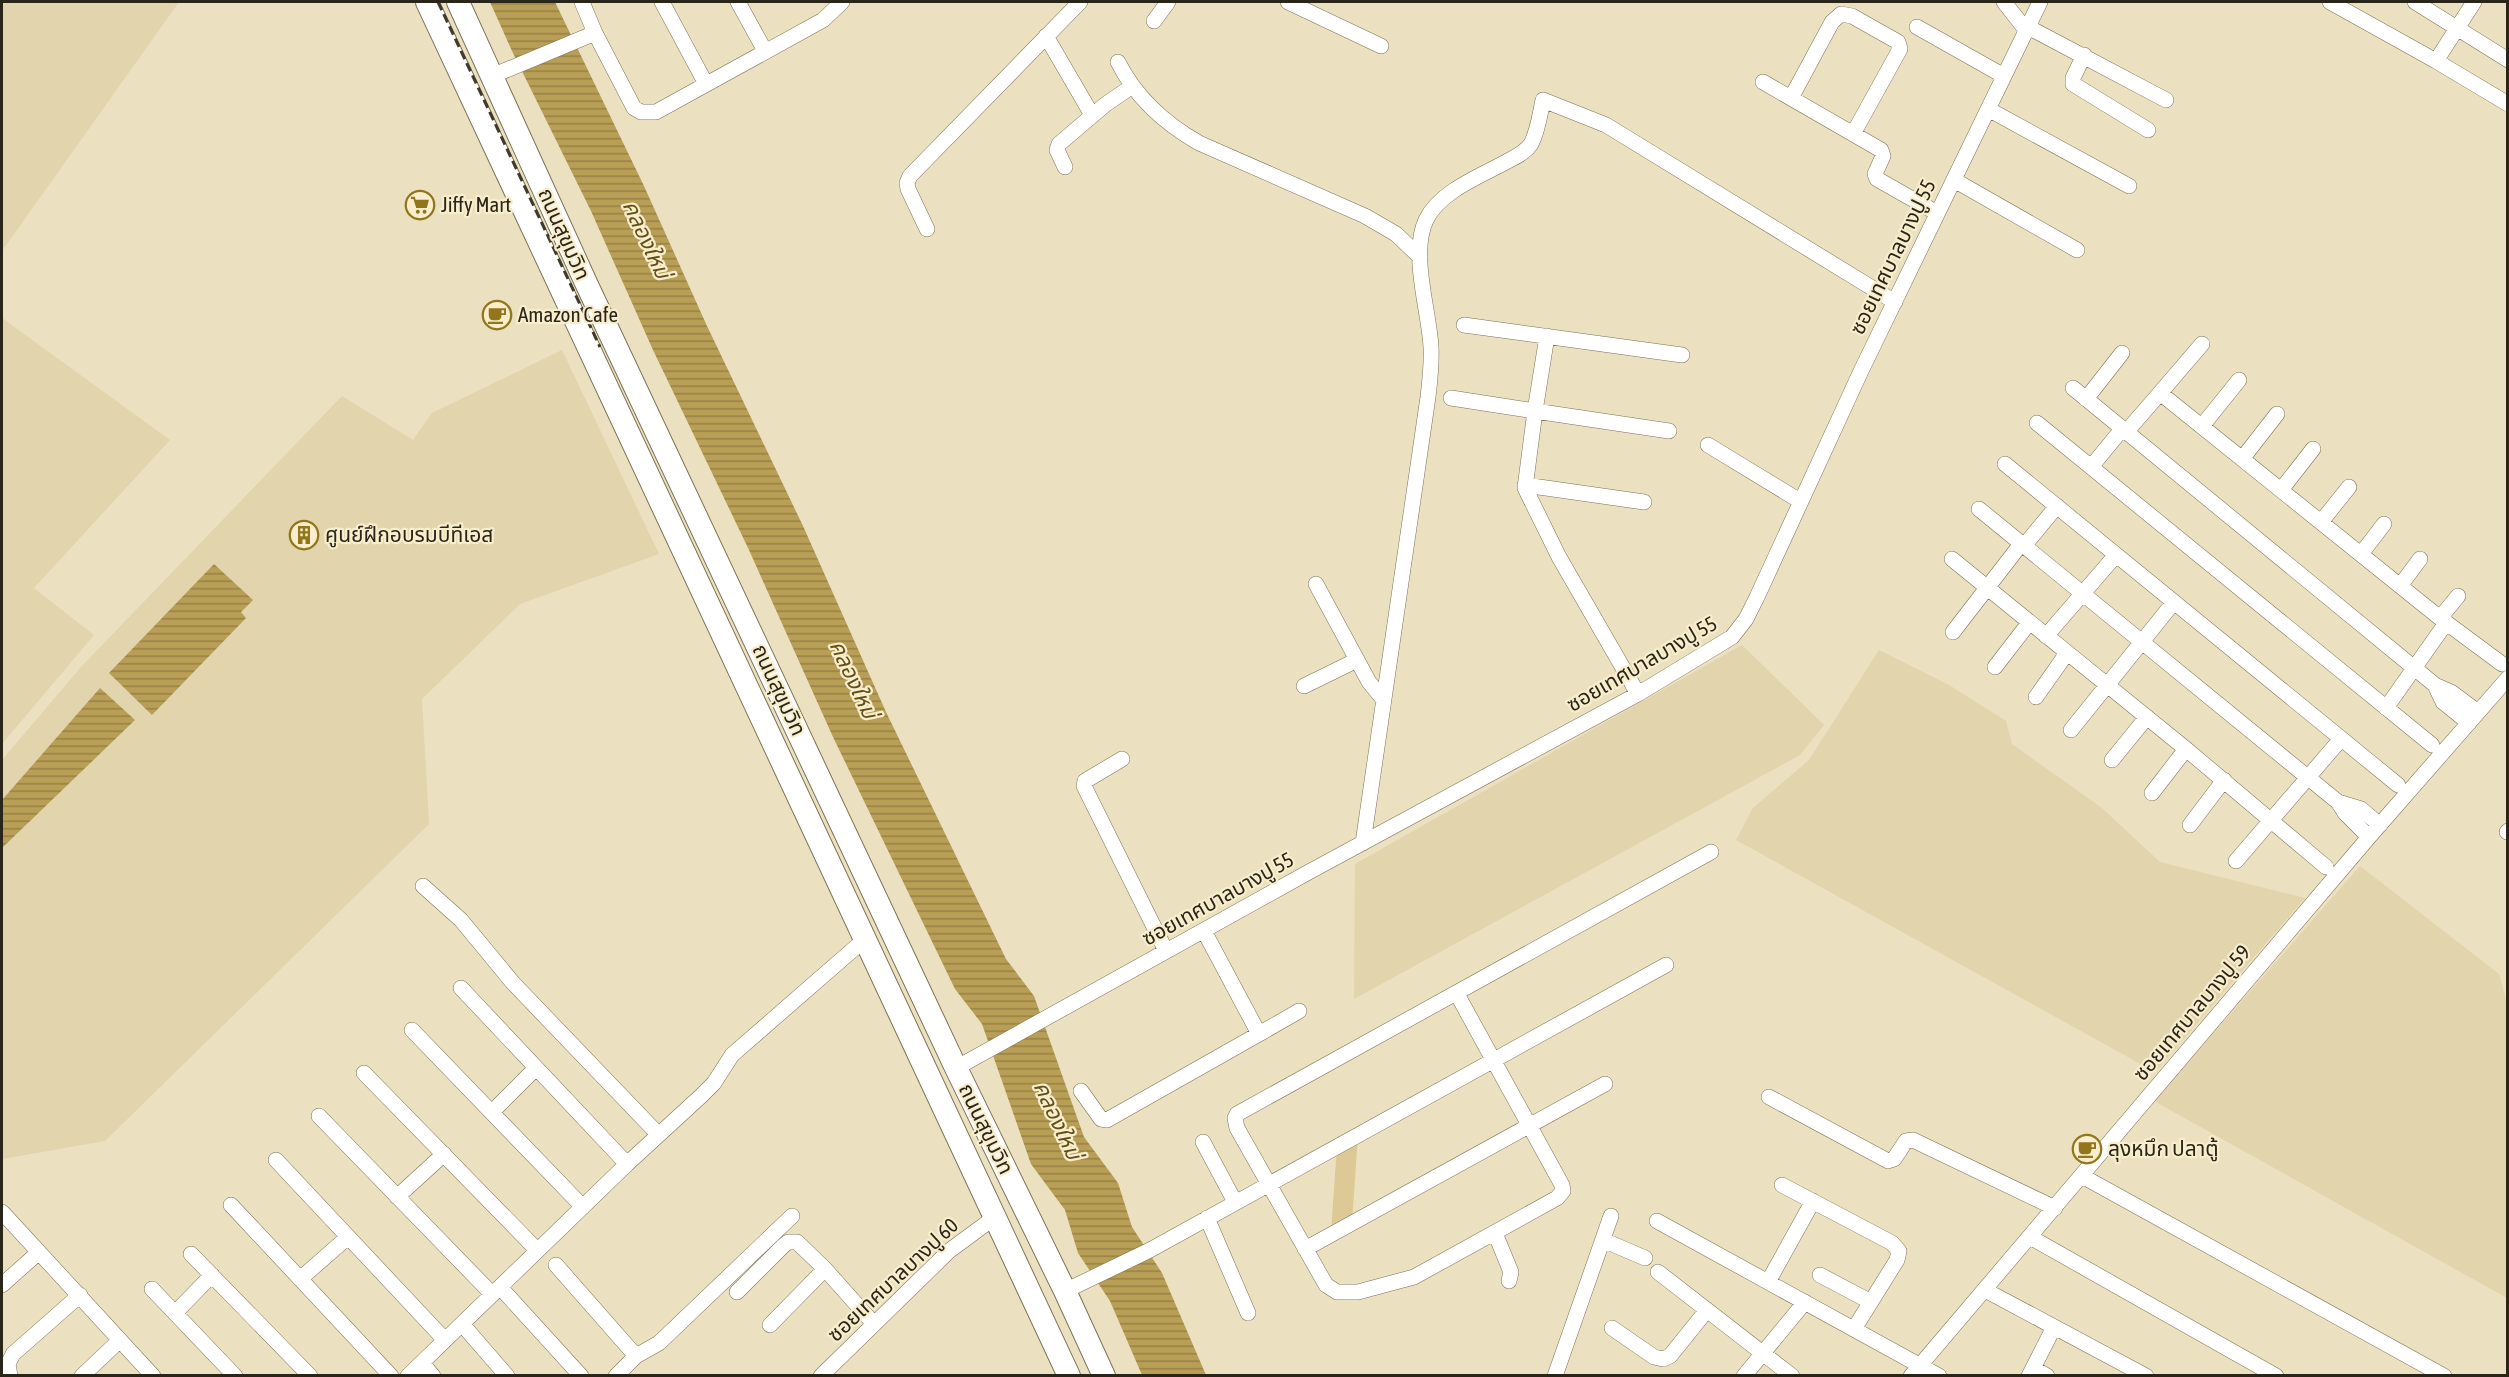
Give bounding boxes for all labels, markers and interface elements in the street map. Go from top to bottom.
street label: ซอยเทศบาลบางปู 55 [1844,175,1942,339]
street label: ถนนสุขุมวิท [532,184,596,284]
supermarket icon: Jiffy Mart [404,189,436,221]
place label: Jiffy Mart [441,192,511,216]
water label: คลองใหม่ [618,196,678,285]
cafe icon: Amazon Cafe [481,299,513,331]
place label: Amazon Cafe [518,302,618,326]
building icon: ศูนย์ฝึกอบรมบีทีเอส [288,519,320,551]
place label: ศูนย์ฝึกอบรมบีทีเอส [325,522,493,548]
street label: ซอยเทศบาลบางปู 55 [1562,610,1722,718]
water label: คลองใหม่ [825,636,885,725]
street label: ถนนสุขุมวิท [747,640,811,740]
street label: ซอยเทศบาลบางปู 55 [1138,847,1298,951]
street label: ซอยเทศบาลบางปู 59 [2128,940,2256,1086]
water label: คลองใหม่ [1029,1077,1089,1166]
street label: ถนนสุขุมวิท [953,1079,1019,1179]
cafe icon: ลุงหมึก ปลาตู้ [2071,1133,2103,1165]
place label: ลุงหมึก ปลาตู้ [2108,1136,2219,1162]
street label: ซอยเทศบาลบางปู 60 [822,1213,964,1347]

